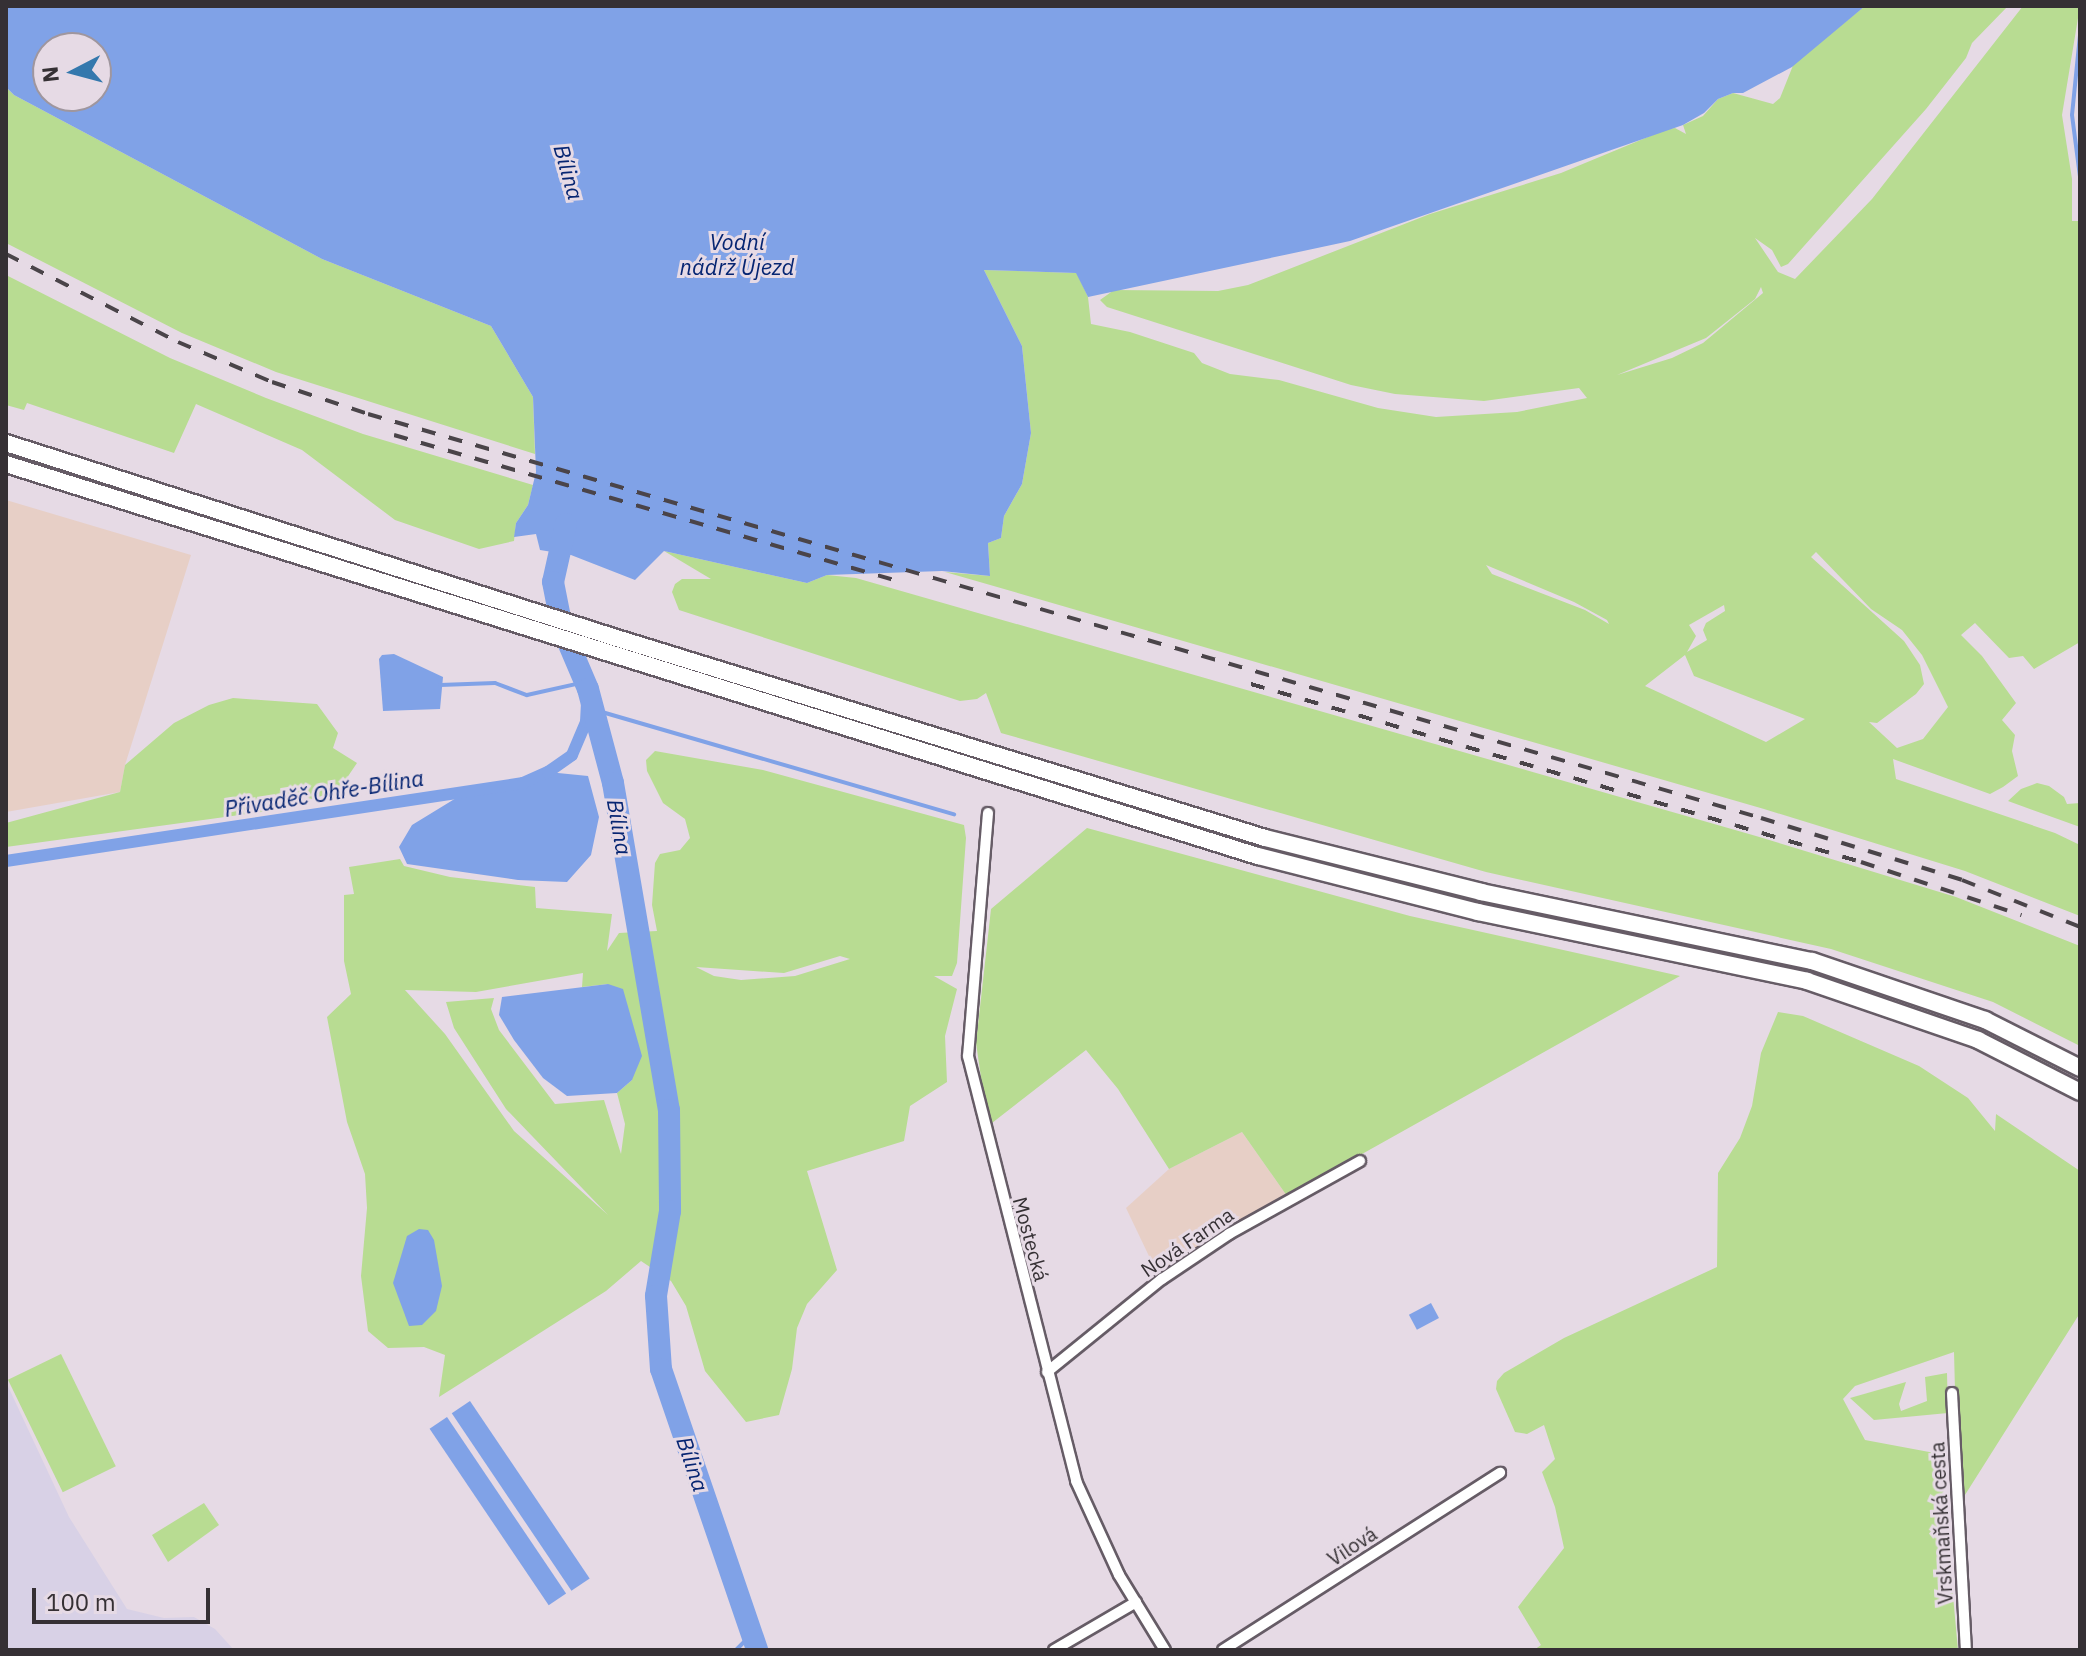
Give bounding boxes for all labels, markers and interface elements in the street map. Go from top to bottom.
north arrow [32,32,112,112]
text: N [34,65,65,84]
water label: Bílina [549,141,589,203]
water label: Vodní nádrž Újezd [680,228,794,280]
water label: Přivaděč Ohře-Bílina [222,764,426,822]
water label: Bílina [602,797,638,857]
street label: Mostecká [1008,1194,1054,1284]
street label: Nová Farma [1136,1202,1238,1282]
water label: Bílina [671,1433,715,1495]
street label: Vrskmaňská cesta [1925,1441,1957,1605]
street label: Vilová [1323,1521,1381,1571]
scale bar [36,1572,214,1622]
text: 100 m [46,1586,116,1618]

